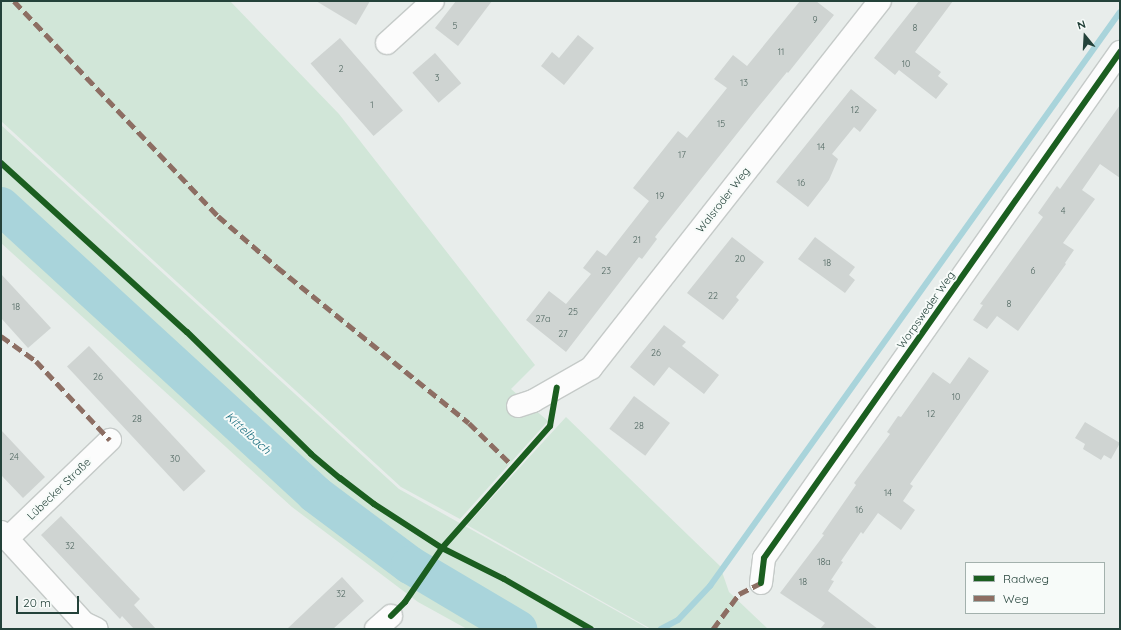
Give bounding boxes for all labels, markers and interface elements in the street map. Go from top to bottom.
house number: 9 [812,15,818,25]
north arrow [1065,16,1105,56]
text: N [1075,17,1087,32]
house number: 5 [453,21,457,31]
house number: 8 [913,23,917,33]
house number: 11 [778,47,784,57]
house number: 10 [902,59,910,69]
house number: 2 [339,64,343,74]
house number: 3 [435,73,439,83]
house number: 13 [740,78,748,88]
house number: 1 [370,100,374,110]
house number: 12 [851,105,859,115]
house number: 15 [717,119,725,129]
house number: 14 [817,142,825,152]
house number: 17 [678,150,686,160]
street label: Walsroder Weg [693,165,753,235]
house number: 16 [797,178,805,188]
house number: 19 [656,191,664,201]
house number: 4 [1061,206,1065,216]
house number: 21 [633,235,641,245]
house number: 20 [735,254,745,264]
house number: 18 [823,258,831,268]
house number: 23 [601,266,611,276]
house number: 6 [1031,266,1035,276]
street label: Worpsweder Weg [894,269,958,351]
house number: 22 [708,291,718,301]
house number: 8 [1007,299,1011,309]
house number: 18 [12,302,20,312]
house number: 25 [568,307,578,317]
house number: 27a [536,314,550,324]
house number: 27 [558,329,568,339]
house number: 26 [651,348,661,358]
house number: 26 [93,372,103,382]
house number: 10 [952,392,960,402]
water label: Kittelbach [222,409,274,457]
house number: 12 [927,409,935,419]
house number: 28 [132,414,142,424]
house number: 28 [634,421,644,431]
house number: 24 [9,452,19,462]
house number: 30 [170,454,180,464]
street label: Lübecker Straße [24,455,94,523]
house number: 14 [884,488,892,498]
house number: 16 [855,505,863,515]
house number: 32 [65,541,75,551]
house number: 18a [817,557,831,567]
legend [965,562,1105,614]
text: Radweg [1003,571,1049,586]
house number: 18 [799,577,807,587]
scale bar [18,588,81,614]
house number: 32 [336,589,346,599]
text: Weg [1003,591,1029,606]
text: 20 m [23,595,51,610]

